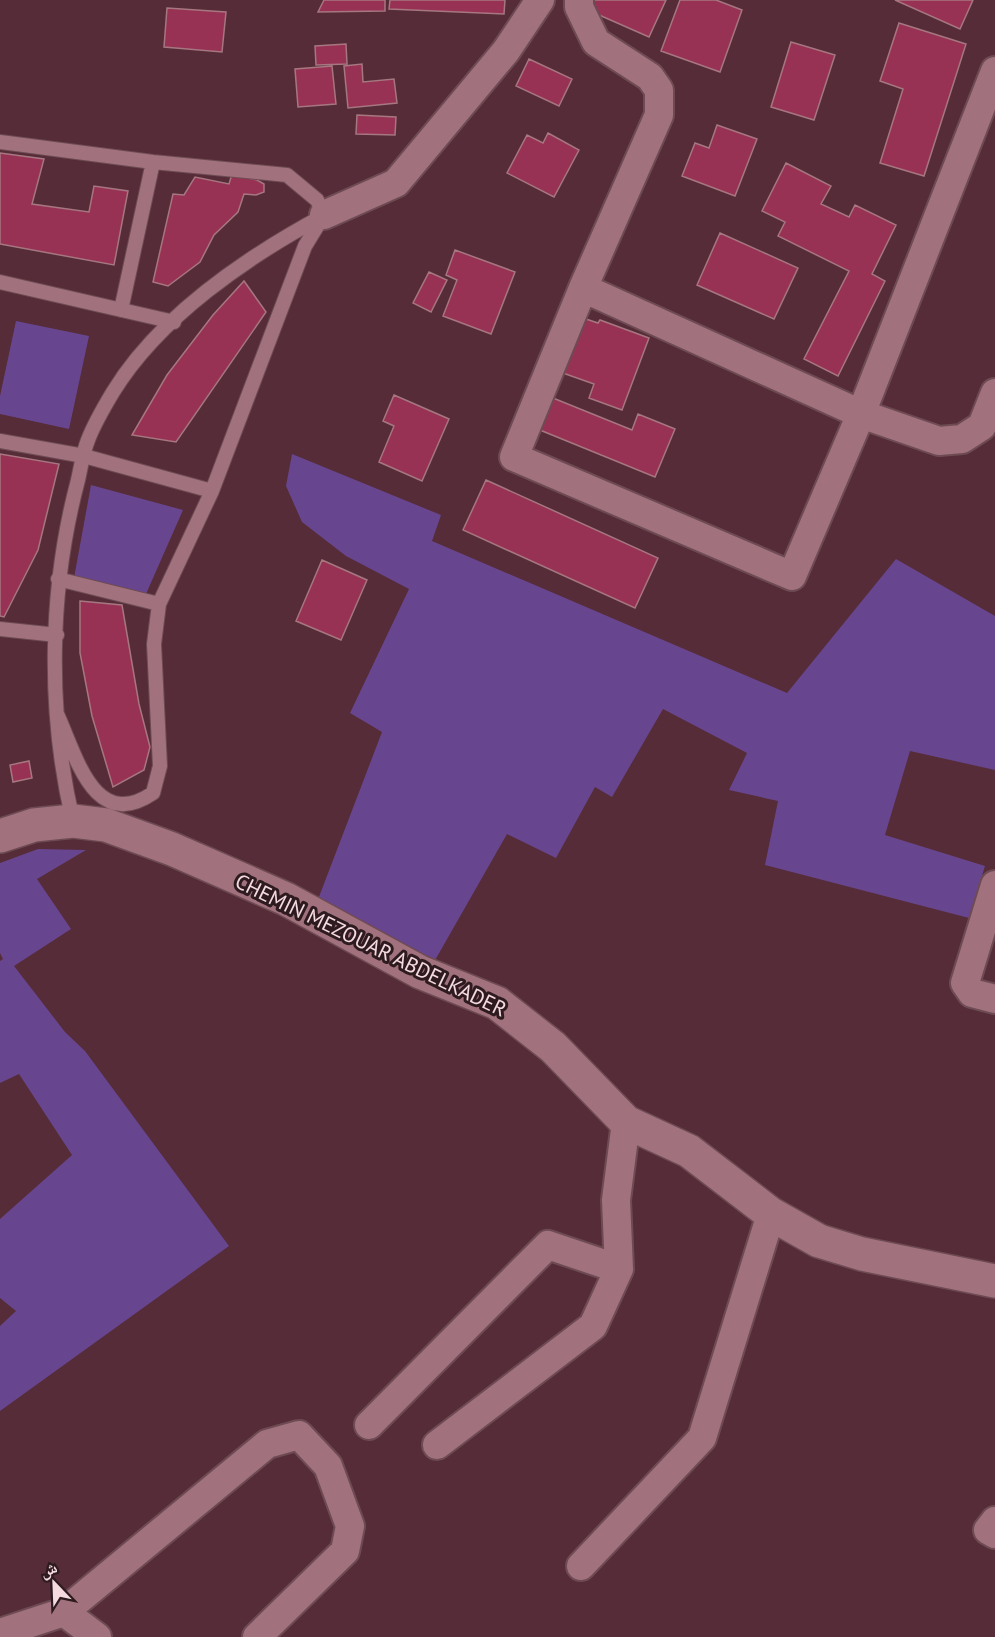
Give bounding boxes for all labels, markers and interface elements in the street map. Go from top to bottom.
street label: CHEMIN MEZOUAR ABDELKADER [231,867,511,1023]
north arrow [24,1553,84,1613]
text: ش [36,1557,60,1582]

